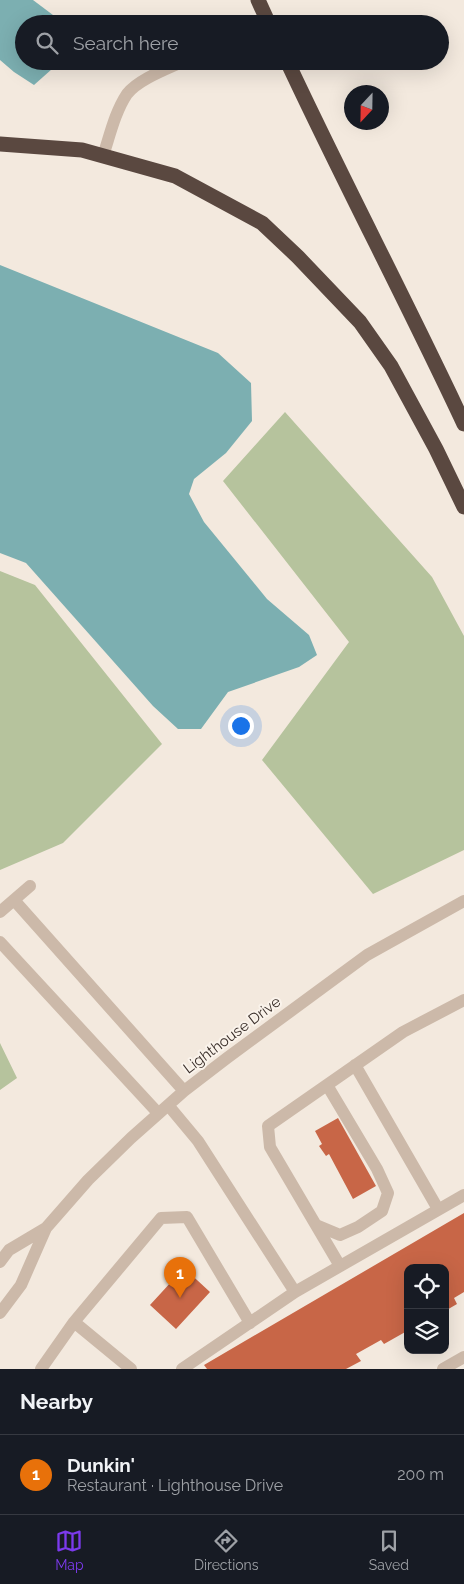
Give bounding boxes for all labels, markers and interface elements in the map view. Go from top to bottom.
search box [15,15,449,70]
icon: search [33,29,61,57]
text: Search here [73,32,179,54]
north arrow [344,85,389,130]
your location [228,713,254,739]
street label: Lighthouse Drive [180,992,284,1077]
pin: 1 [164,1257,196,1298]
map controls [404,1264,449,1354]
button: locate [404,1264,449,1309]
button: layers [404,1309,449,1354]
text: Nearby [20,1389,93,1414]
text: Dunkin' [67,1454,135,1476]
text: 1 [32,1465,40,1484]
text: 200 m [397,1465,444,1484]
text: Restaurant · Lighthouse Drive [67,1476,283,1495]
tab: Map [55,1527,84,1573]
tab: Directions [194,1527,259,1573]
tab: Saved [369,1527,409,1573]

